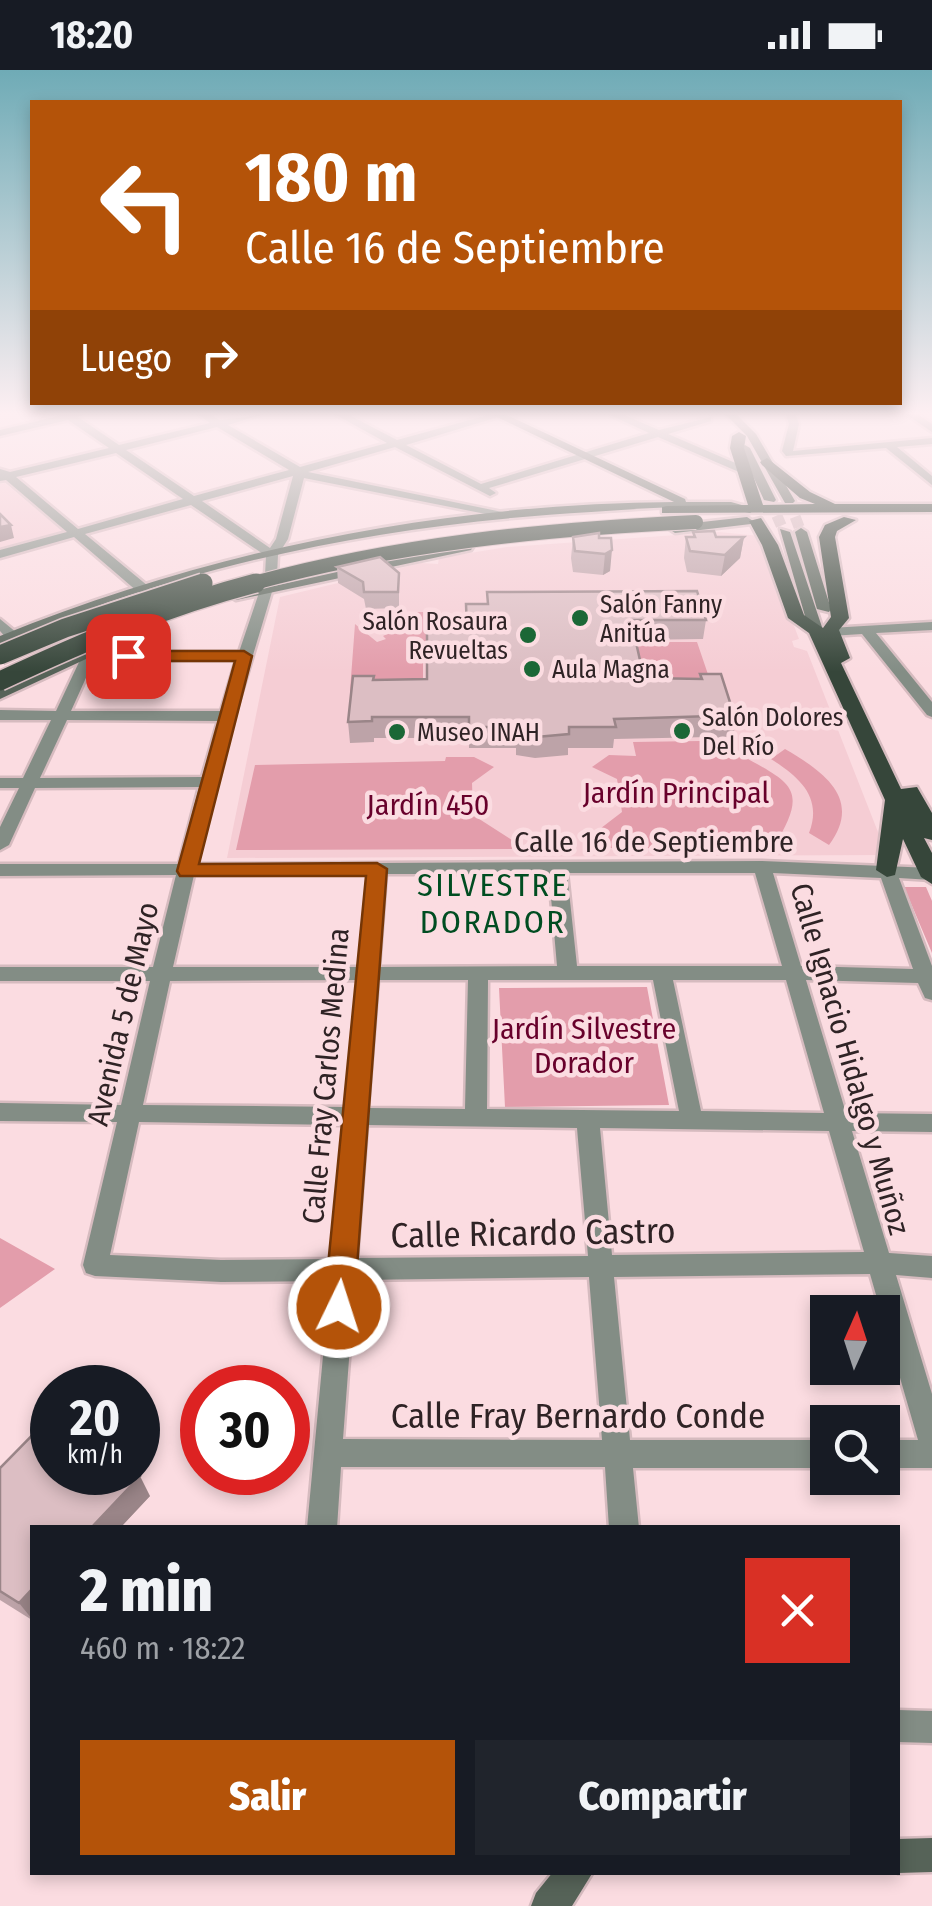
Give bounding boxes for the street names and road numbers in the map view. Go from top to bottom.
street label: Calle 16 de Septiembre [514,824,794,860]
street label: Calle Ignacio Hidalgo y Muñoz [783,879,917,1239]
street label: Avenida 5 de Mayo [80,899,166,1129]
street label: Calle Fray Carlos Medina [295,926,357,1226]
street label: Calle Ricardo Castro [390,1210,676,1256]
street label: Calle Fray Bernardo Conde [391,1395,765,1437]

